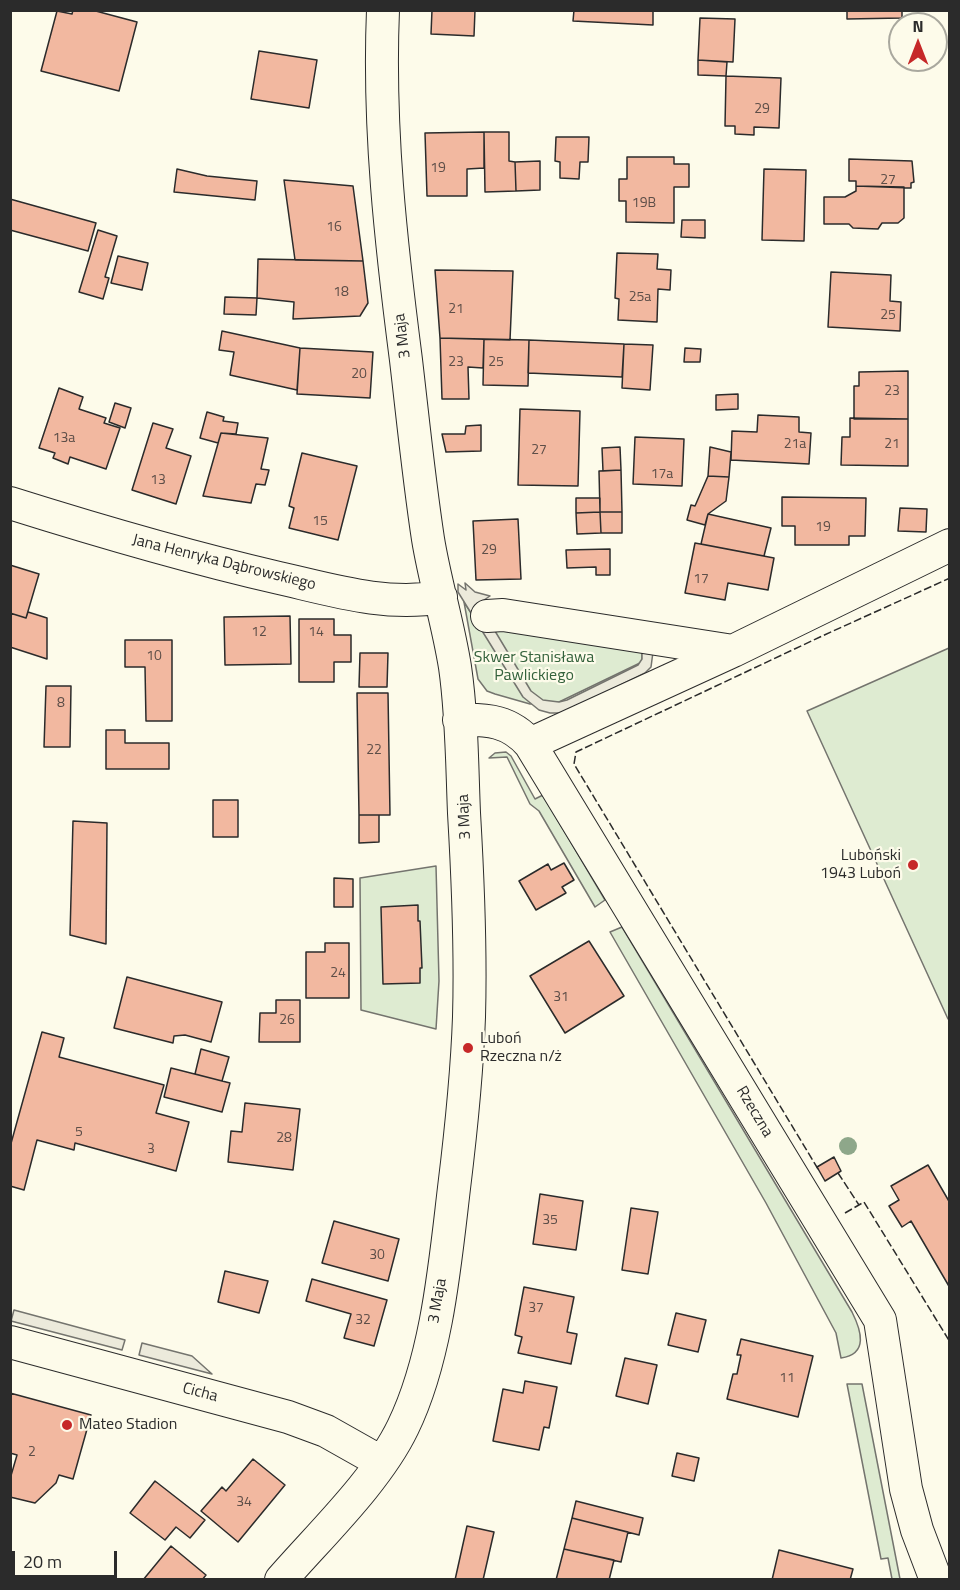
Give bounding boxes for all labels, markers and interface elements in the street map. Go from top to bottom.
north arrow [888,12,948,72]
text: N [912,14,924,38]
house number: 29 [754,102,770,118]
house number: 19 [430,161,446,177]
house number: 27 [880,173,896,189]
house number: 19B [632,196,656,212]
house number: 16 [326,220,342,236]
house number: 18 [333,285,349,301]
house number: 25a [629,290,651,306]
house number: 21 [448,302,464,318]
house number: 25 [880,308,896,324]
street label: 3 Maja [391,312,415,360]
house number: 23 [448,355,464,371]
house number: 25 [488,355,504,371]
house number: 20 [351,367,367,383]
house number: 23 [884,384,900,400]
house number: 13a [53,431,75,447]
house number: 21a [784,437,806,453]
house number: 21 [884,437,900,453]
house number: 27 [531,443,547,459]
house number: 17a [651,467,673,483]
house number: 13 [150,473,166,489]
house number: 15 [312,514,328,530]
house number: 19 [815,520,831,536]
street label: Jana Henryka Dąbrowskiego [130,531,318,595]
house number: 29 [481,543,497,559]
house number: 17 [693,572,709,588]
house number: 12 [251,625,267,641]
house number: 14 [308,625,324,641]
park label: Skwer Stanisława Pawlickiego [474,648,594,686]
house number: 10 [146,649,162,665]
house number: 8 [57,696,65,712]
house number: 22 [366,743,382,759]
street label: 3 Maja [454,794,476,840]
place label: Luboński 1943 Luboń [820,846,901,884]
marker: Luboński 1943 Luboń [906,858,920,872]
house number: 24 [330,966,346,982]
house number: 31 [553,990,569,1006]
house number: 26 [279,1013,295,1029]
place label: Luboń Rzeczna n/ż [480,1029,562,1067]
marker: Luboń Rzeczna n/ż [461,1041,475,1055]
street label: Rzeczna [731,1083,777,1141]
house number: 5 [75,1125,83,1141]
house number: 28 [276,1131,292,1147]
house number: 3 [147,1142,155,1158]
house number: 35 [542,1213,558,1229]
house number: 30 [369,1248,385,1264]
street label: 3 Maja [425,1277,451,1325]
house number: 37 [528,1301,544,1317]
house number: 32 [355,1313,371,1329]
house number: 11 [779,1371,795,1387]
street label: Cicha [180,1379,220,1407]
place label: Mateo Stadion [79,1415,177,1435]
marker: Mateo Stadion [60,1418,74,1432]
house number: 2 [28,1445,36,1461]
house number: 34 [236,1495,252,1511]
scale bar [15,1539,120,1577]
text: 20 m [23,1548,62,1575]

